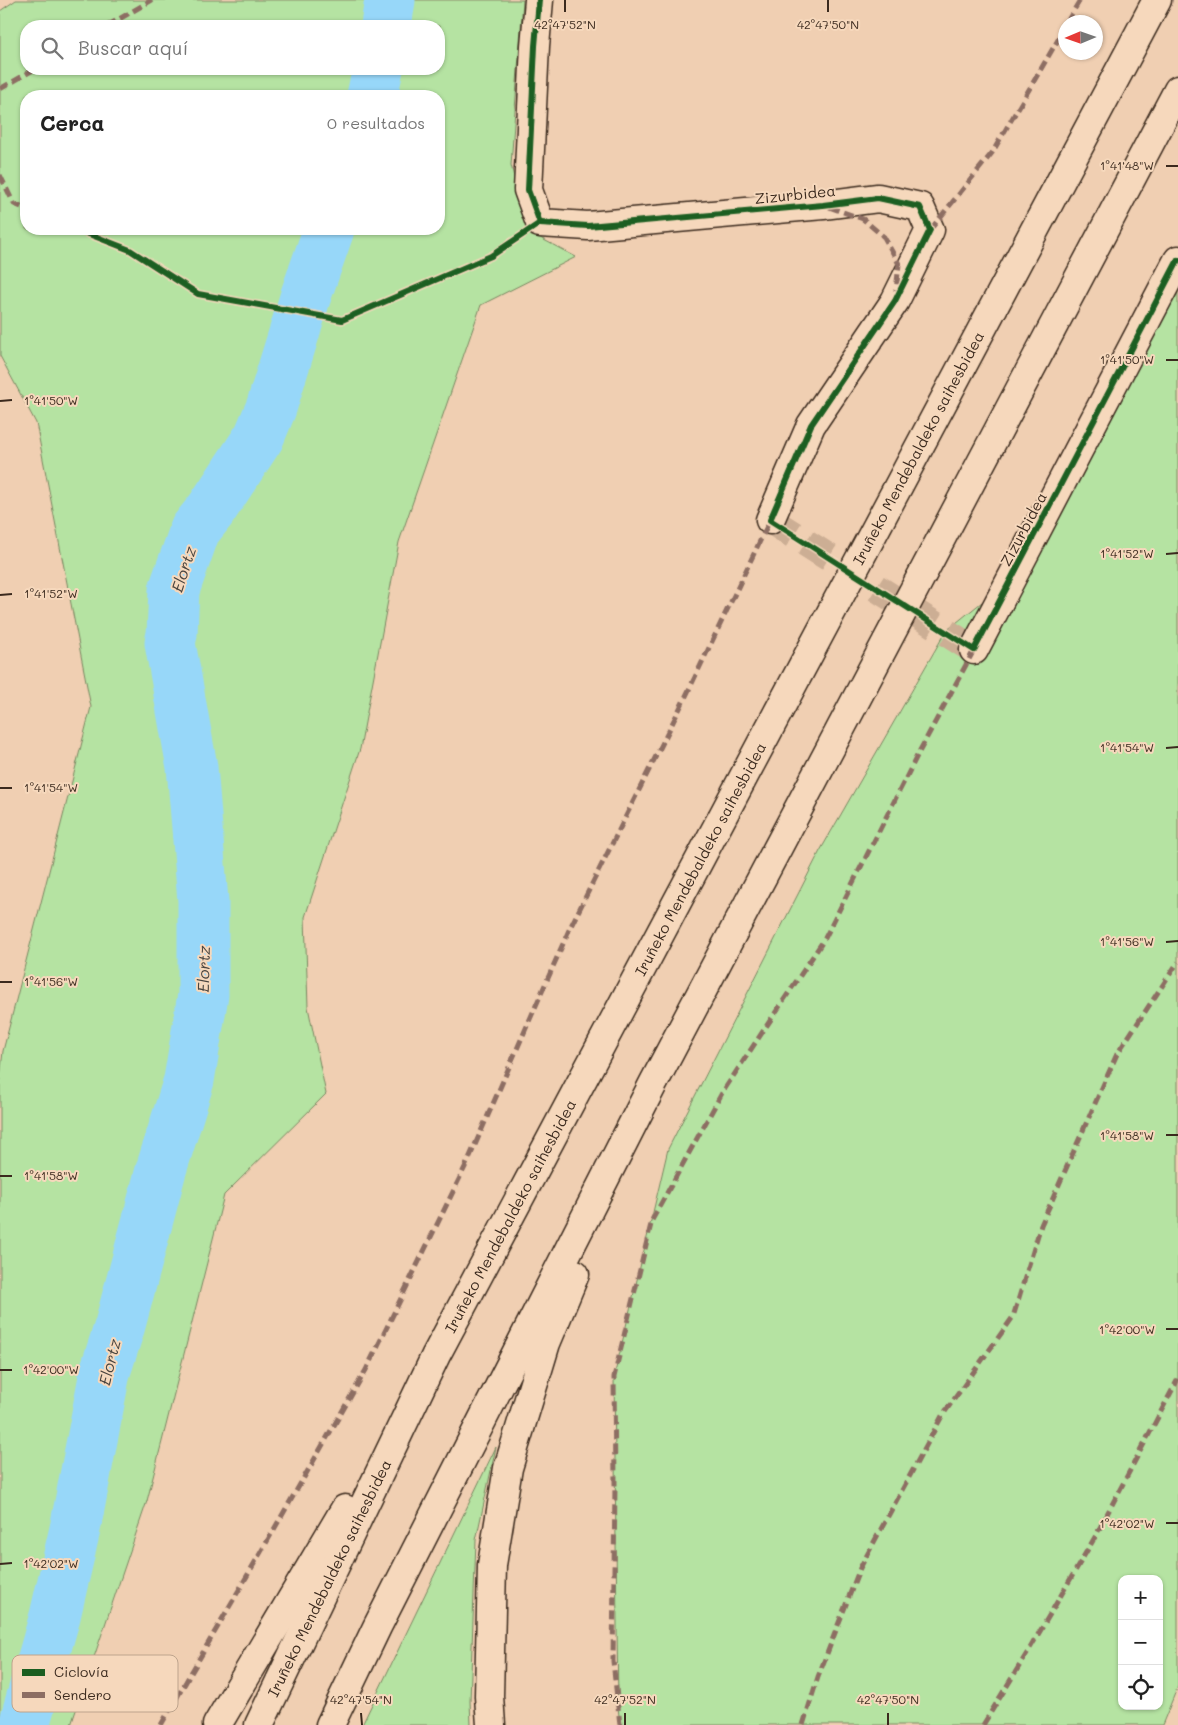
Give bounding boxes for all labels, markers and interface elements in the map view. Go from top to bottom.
north arrow [1058,15,1103,60]
text: 42°47'52"N [534,16,596,32]
text: 42°47'50"N [797,16,859,32]
search box [20,20,445,75]
icon: search [38,34,66,62]
text: Buscar aquí [78,35,188,60]
text: Cerca [40,109,105,136]
text: 0 resultados [327,112,425,133]
text: 1°41'48"W [1100,157,1154,173]
street label: Zizurbidea [754,180,836,208]
street label: Iruñeko Mendebaldeko saihesbidea [848,328,988,568]
text: 1°41'50"W [1100,351,1154,367]
text: 1°41'50"W [24,392,78,408]
street label: Zizurbidea [995,489,1051,569]
water label: Elortz [166,543,200,594]
text: 1°41'52"W [1100,545,1154,561]
text: 1°41'52"W [24,585,78,601]
street label: Iruñeko Mendebaldeko saihesbidea [630,739,770,979]
text: 1°41'54"W [1100,739,1154,755]
text: 1°41'54"W [24,779,78,795]
text: 1°41'56"W [1100,933,1154,949]
water label: Elortz [192,945,214,993]
text: 1°41'56"W [24,973,78,989]
street label: Iruñeko Mendebaldeko saihesbidea [440,1096,580,1336]
text: 1°41'58"W [1100,1127,1154,1143]
text: 1°41'58"W [24,1167,78,1183]
text: 1°42'00"W [1099,1321,1155,1337]
water label: Elortz [93,1337,125,1387]
text: 1°42'00"W [23,1361,79,1377]
street label: Iruñeko Mendebaldeko saihesbidea [263,1456,395,1700]
text: 1°42'02"W [1099,1515,1155,1531]
text: 1°42'02"W [23,1555,79,1571]
map controls [1118,1575,1163,1710]
button: + [1118,1575,1163,1620]
button: − [1118,1620,1163,1665]
legend [12,1655,178,1712]
text: Ciclovía [54,1662,109,1681]
button: locate [1118,1665,1163,1710]
text: Sendero [54,1685,111,1704]
text: 42°47'54"N [330,1691,392,1707]
text: 42°47'52"N [594,1691,656,1707]
text: 42°47'50"N [857,1691,919,1707]

